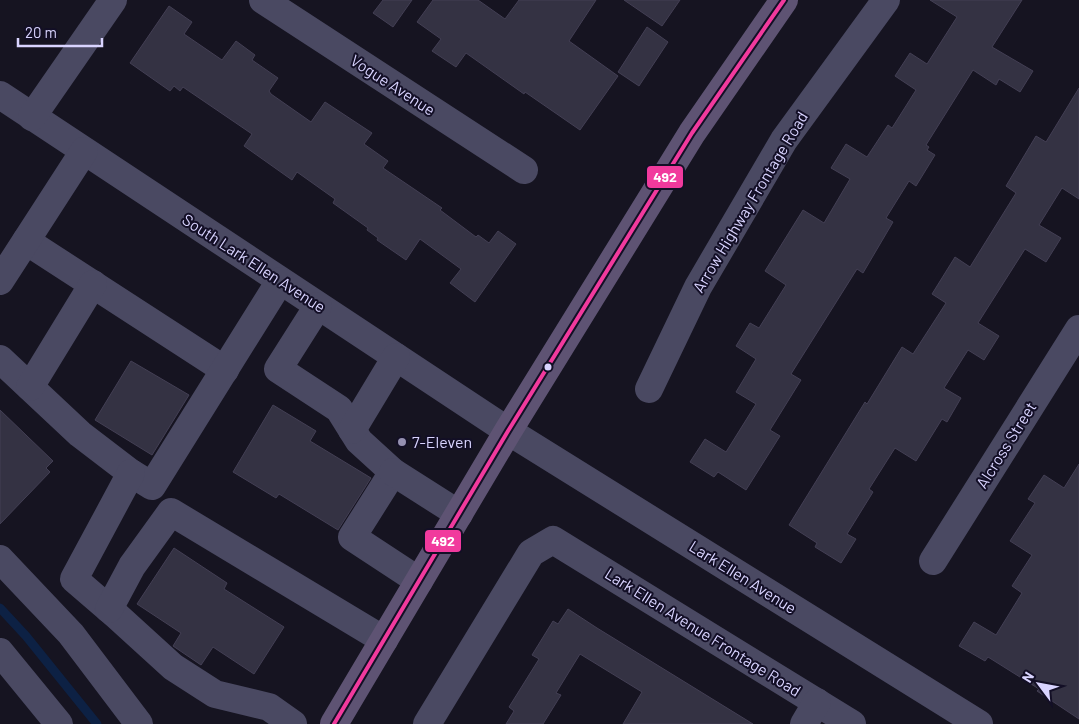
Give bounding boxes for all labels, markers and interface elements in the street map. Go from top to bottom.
scale bar [18,15,101,47]
text: 20 m [25,23,57,41]
street label: Vogue Avenue [347,50,439,119]
street label: Arrow Highway Frontage Road [688,108,811,296]
line badge: 492 [646,165,684,189]
text: 492 [653,168,677,185]
street label: South Lark Ellen Avenue [179,209,329,316]
unlabelled marker [543,362,553,372]
street label: Alcross Street [971,398,1040,491]
place label: 7-Eleven [412,432,472,451]
marker: 7-Eleven [396,436,408,448]
line badge: 492 [424,529,462,553]
text: 492 [431,532,455,549]
street label: Lark Ellen Avenue [686,536,800,617]
street label: Lark Ellen Avenue Frontage Road [602,563,805,700]
north arrow [1014,659,1064,709]
text: N [1018,668,1037,685]

